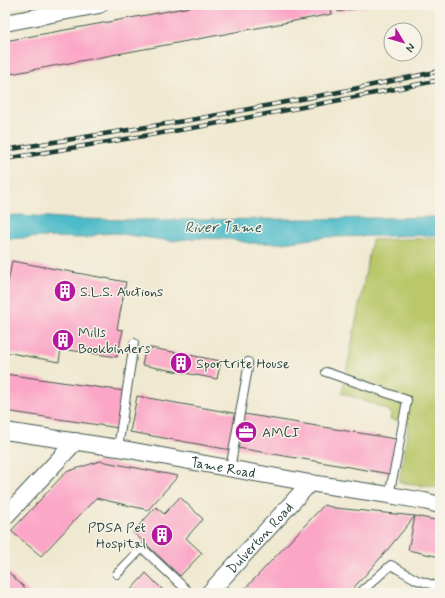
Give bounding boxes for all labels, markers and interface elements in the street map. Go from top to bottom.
north arrow [383,22,423,62]
text: N [402,40,418,55]
water label: River Tame [185,218,262,238]
building icon: S.L.S. Auctions [52,278,78,304]
place label: S.L.S. Auctions [80,283,163,301]
place label: Mills Bookbinders [78,324,151,358]
building icon: Mills Bookbinders [50,327,76,353]
building icon: Sportrite House [168,350,194,376]
place label: Sportrite House [196,355,290,373]
office icon: AMCI [233,419,259,445]
place label: AMCI [262,424,300,442]
street label: Tame Road [189,453,257,483]
street label: Dulverton Road [223,499,298,578]
place label: PDSA Pet Hospital [88,519,146,553]
building icon: PDSA Pet Hospital [149,522,175,548]

